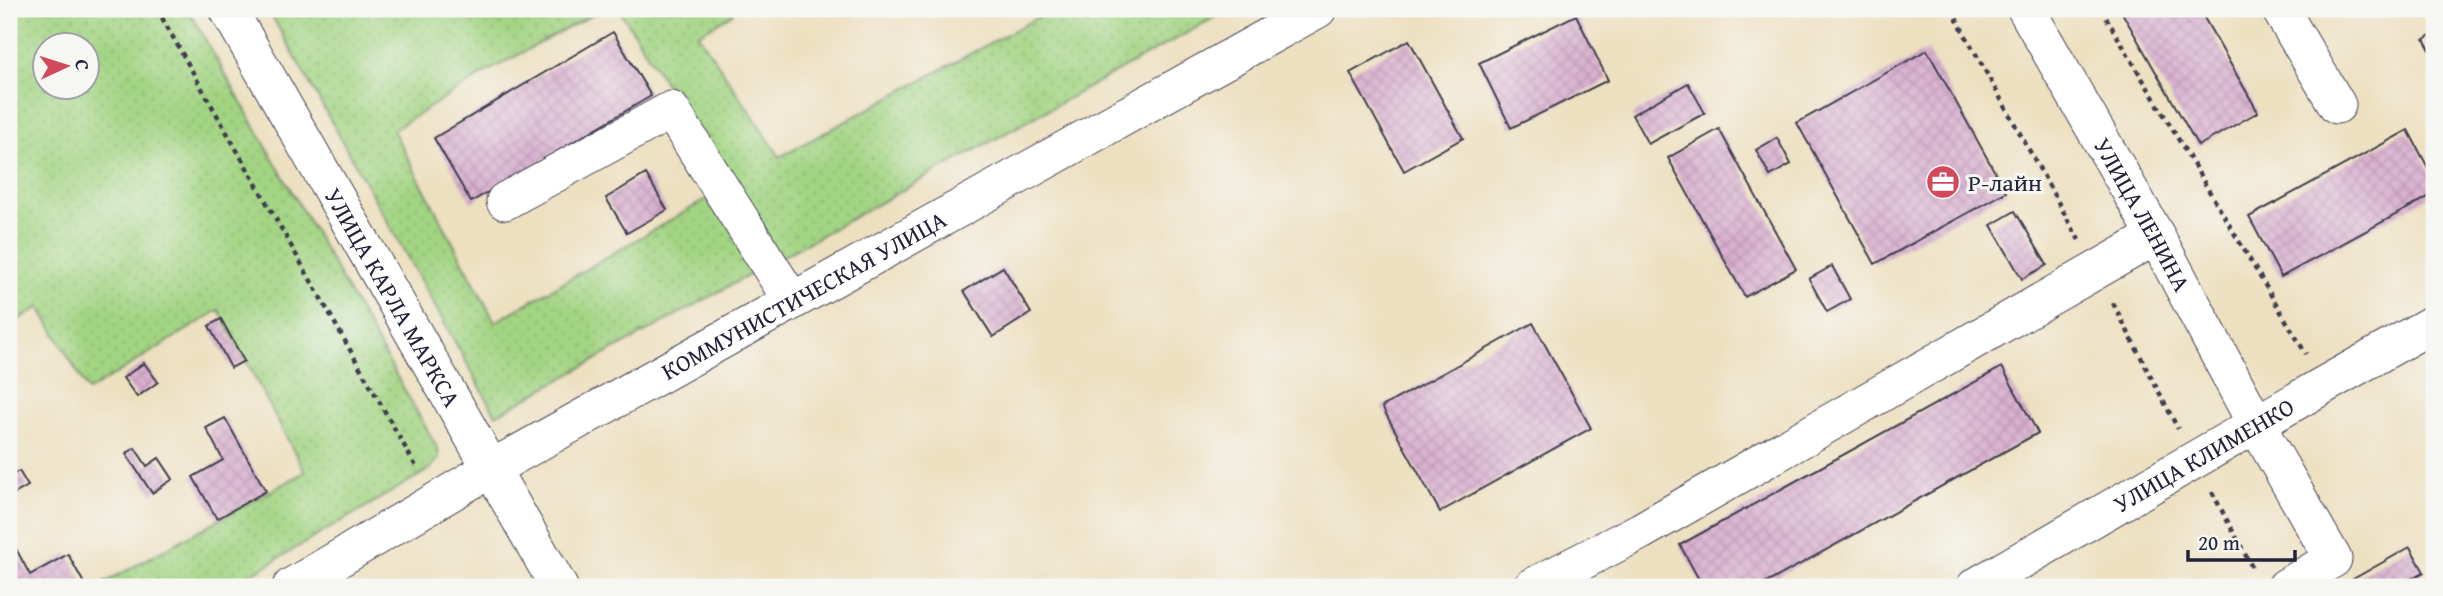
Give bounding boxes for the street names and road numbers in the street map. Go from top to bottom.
street label: УЛИЦА ЛЕНИНА [2086,131,2200,298]
street label: УЛИЦА КАРЛА МАРКСА [316,181,470,414]
street label: КОММУНИСТИЧЕСКАЯ УЛИЦА [655,201,953,388]
street label: УЛИЦА КЛИМЕНКО [2107,389,2300,521]

